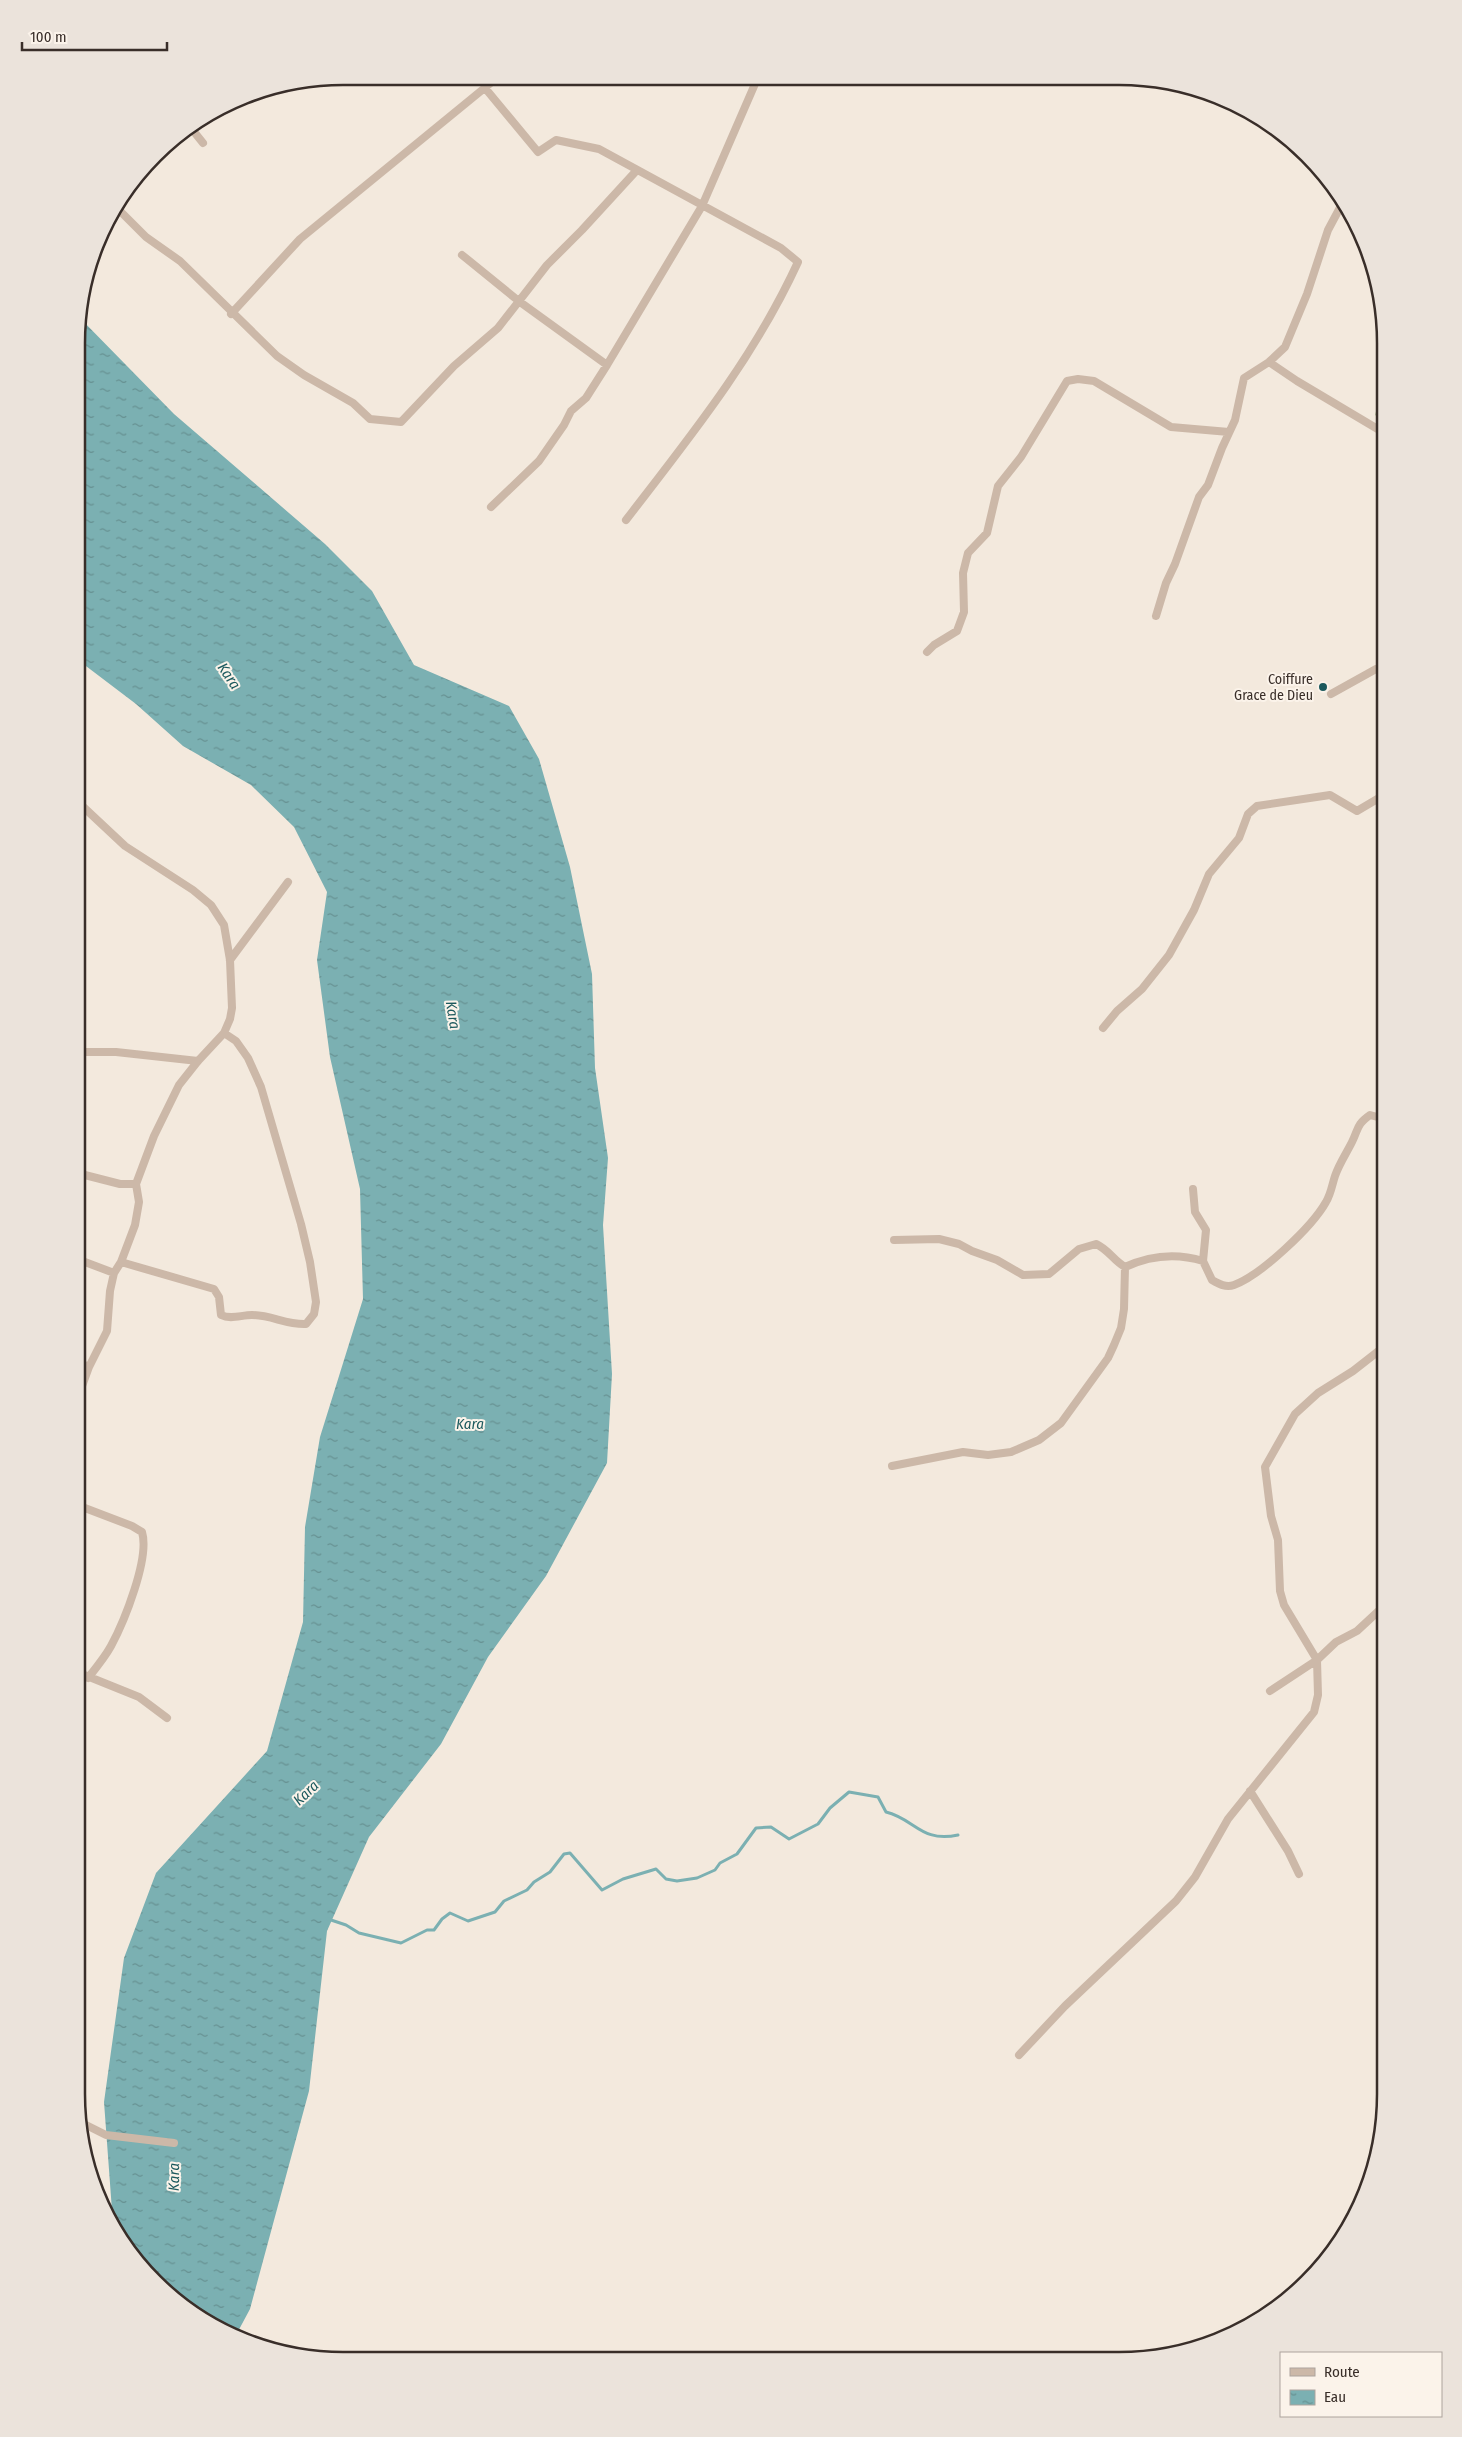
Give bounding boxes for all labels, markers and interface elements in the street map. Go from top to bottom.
scale bar [22,20,168,52]
text: 100 m [30,28,67,46]
water label: Kara [214,659,244,693]
place label: Coiffure Grace de Dieu [1234,671,1313,704]
marker: Coiffure Grace de Dieu [1317,681,1329,693]
water label: Kara [442,1000,464,1030]
water label: Kara [456,1415,484,1433]
water label: Kara [290,1777,323,1809]
water label: Kara [165,2163,183,2191]
legend [1280,2352,1442,2417]
text: Route [1324,2363,1360,2381]
text: Eau [1324,2388,1346,2406]

